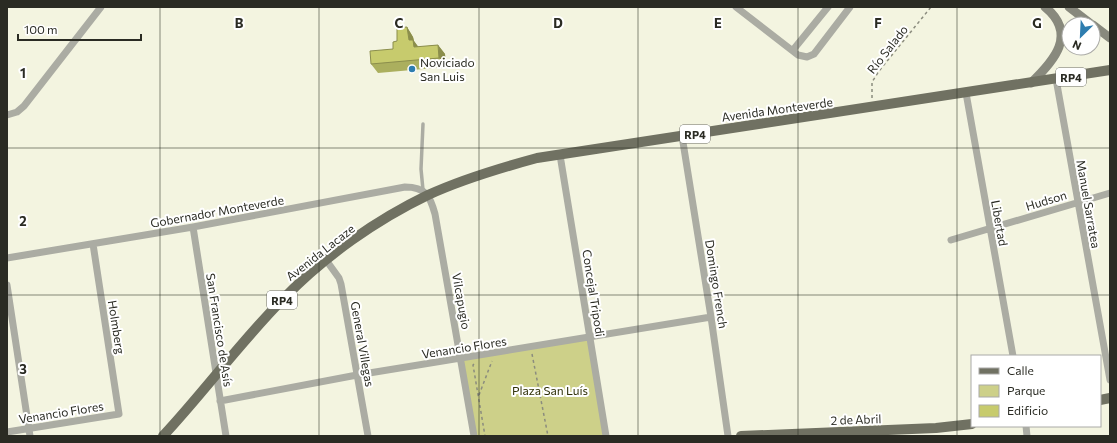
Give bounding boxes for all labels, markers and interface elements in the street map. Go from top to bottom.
text: B [235,15,244,31]
text: C [395,15,404,31]
text: D [553,15,563,31]
text: E [714,15,722,31]
text: F [874,15,882,31]
text: G [1032,15,1042,31]
scale bar [18,16,141,42]
north arrow [1061,16,1101,56]
text: 100 m [24,22,58,36]
street label: Río Salado [864,22,910,76]
text: N [1070,38,1083,53]
place label: Noviciado San Luis [420,55,475,83]
marker: Noviciado San Luis [407,64,417,74]
text: 1 [20,65,26,81]
road number: RP4 [1056,68,1086,86]
street label: Avenida Monteverde [720,94,834,124]
road number: RP4 [680,125,710,143]
street label: Manuel Sarratea [1074,159,1104,249]
street label: Hudson [1024,187,1068,213]
street label: Gobernador Monteverde [149,192,285,230]
street label: Libertad [989,199,1011,247]
text: 2 [19,213,27,229]
street label: Avenida Lacaze [283,221,357,283]
street label: Domingo French [703,239,731,329]
street label: Concejal Tripodi [580,248,608,338]
street label: San Francisco de Asís [204,272,236,388]
street label: Vilcapugio [450,272,474,330]
road number: RP4 [267,291,297,309]
street label: Holmberg [106,299,128,355]
street label: General Villegas [349,300,377,388]
street label: Venancio Flores [421,333,507,361]
legend [971,355,1101,427]
text: 3 [19,361,27,377]
text: Calle [1007,363,1034,377]
park label: Plaza San Luís [512,383,588,397]
text: Parque [1007,383,1045,397]
street label: Venancio Flores [18,398,104,426]
text: Edificio [1007,403,1048,417]
street label: 2 de Abril [830,411,882,427]

